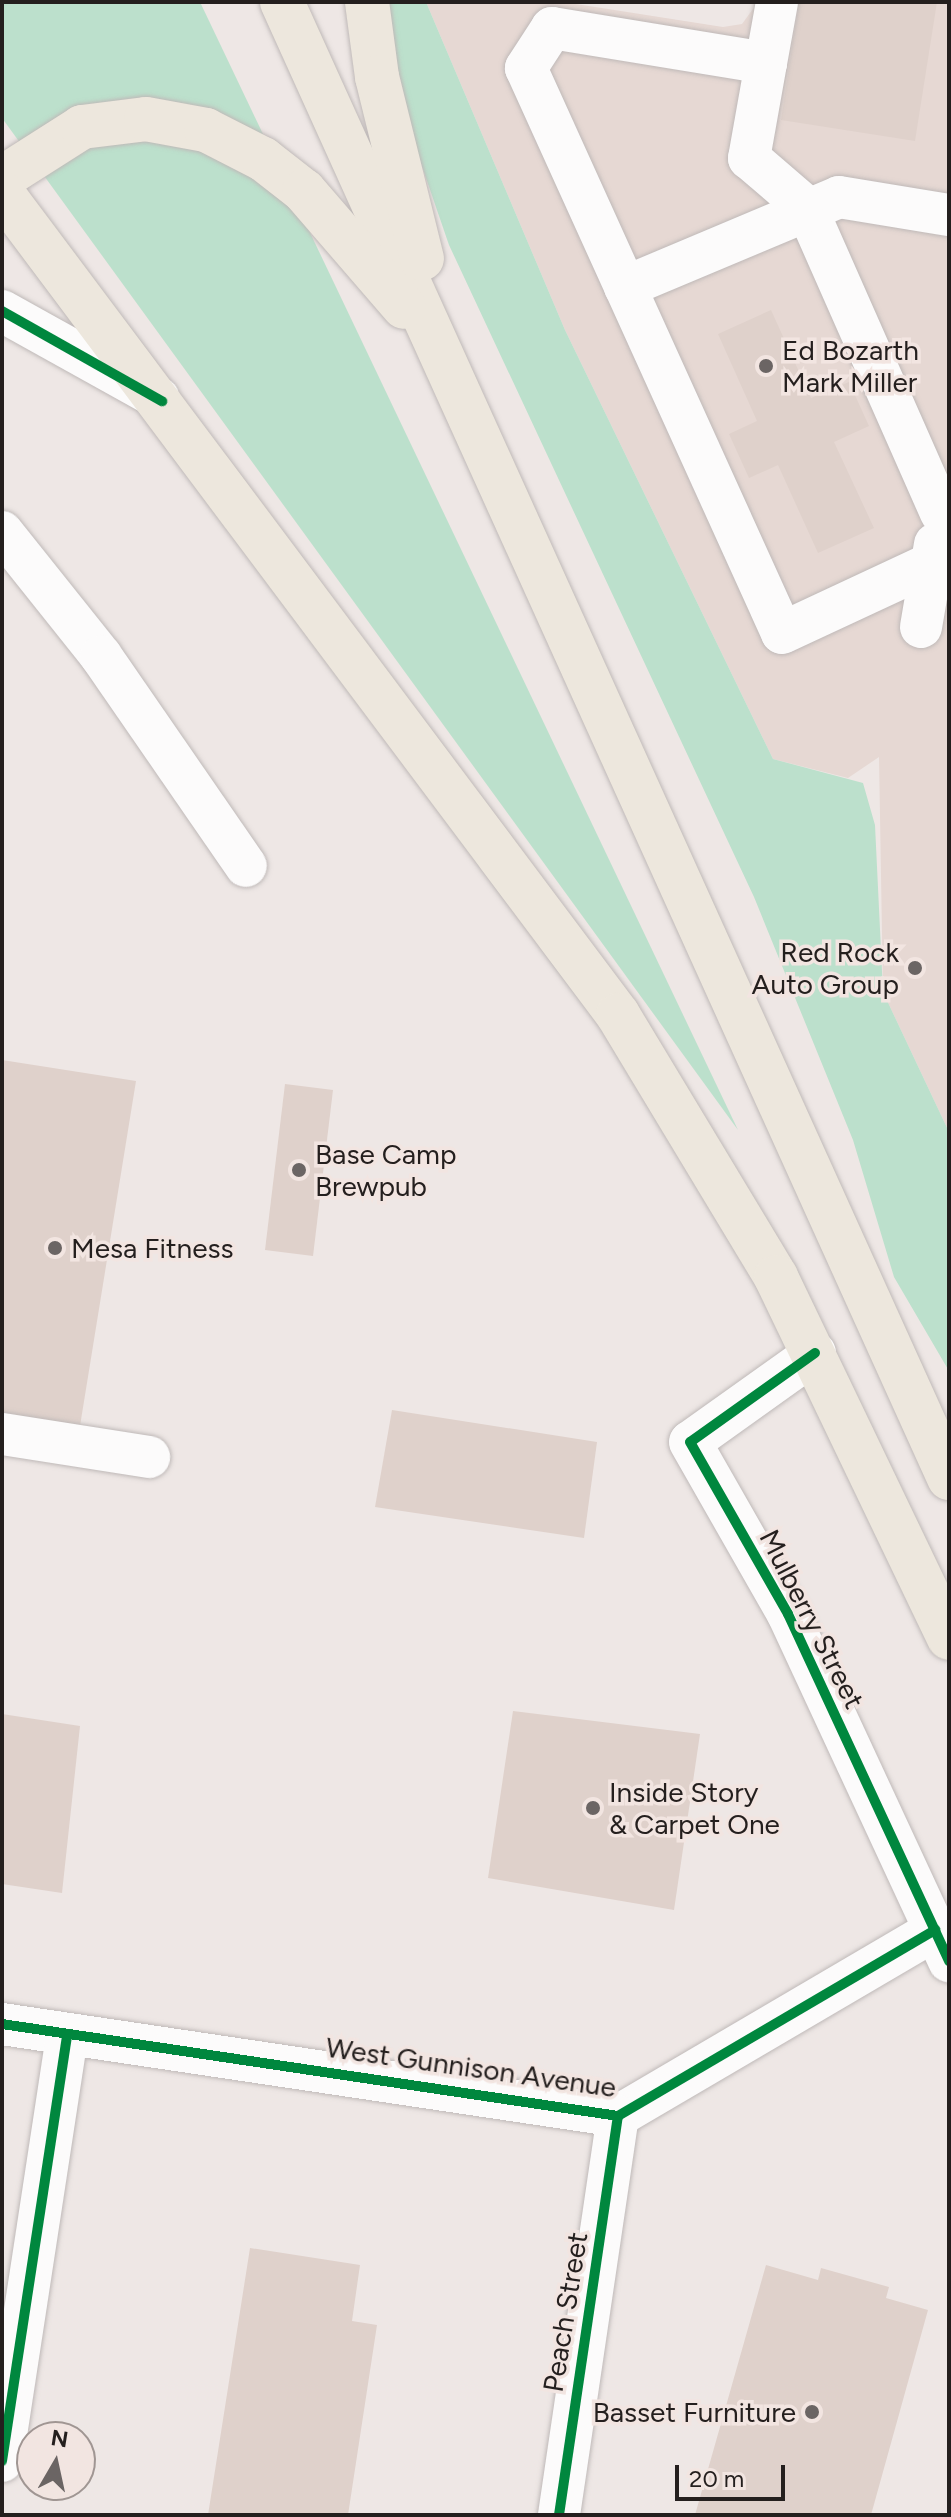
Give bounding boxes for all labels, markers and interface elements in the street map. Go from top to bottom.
place label: Ed Bozarth Mark Miller [782,333,919,399]
marker: Ed Bozarth Mark Miller [757,357,775,375]
place label: Red Rock Auto Group [752,935,899,1001]
marker: Red Rock Auto Group [906,959,924,977]
place label: Base Camp Brewpub [315,1137,456,1203]
marker: Base Camp Brewpub [290,1161,308,1179]
place label: Mesa Fitness [71,1231,234,1265]
marker: Mesa Fitness [46,1239,64,1257]
street label: Mulberry Street [753,1524,871,1714]
place label: Inside Story & Carpet One [609,1775,780,1841]
marker: Inside Story & Carpet One [584,1799,602,1817]
street label: West Gunnison Avenue [324,2030,618,2104]
street label: Peach Street [536,2230,594,2394]
place label: Basset Furniture [593,2395,796,2429]
marker: Basset Furniture [803,2403,821,2421]
north arrow [16,2421,96,2501]
text: N [49,2424,70,2453]
scale bar [679,2449,789,2499]
text: 20 m [689,2464,744,2493]

